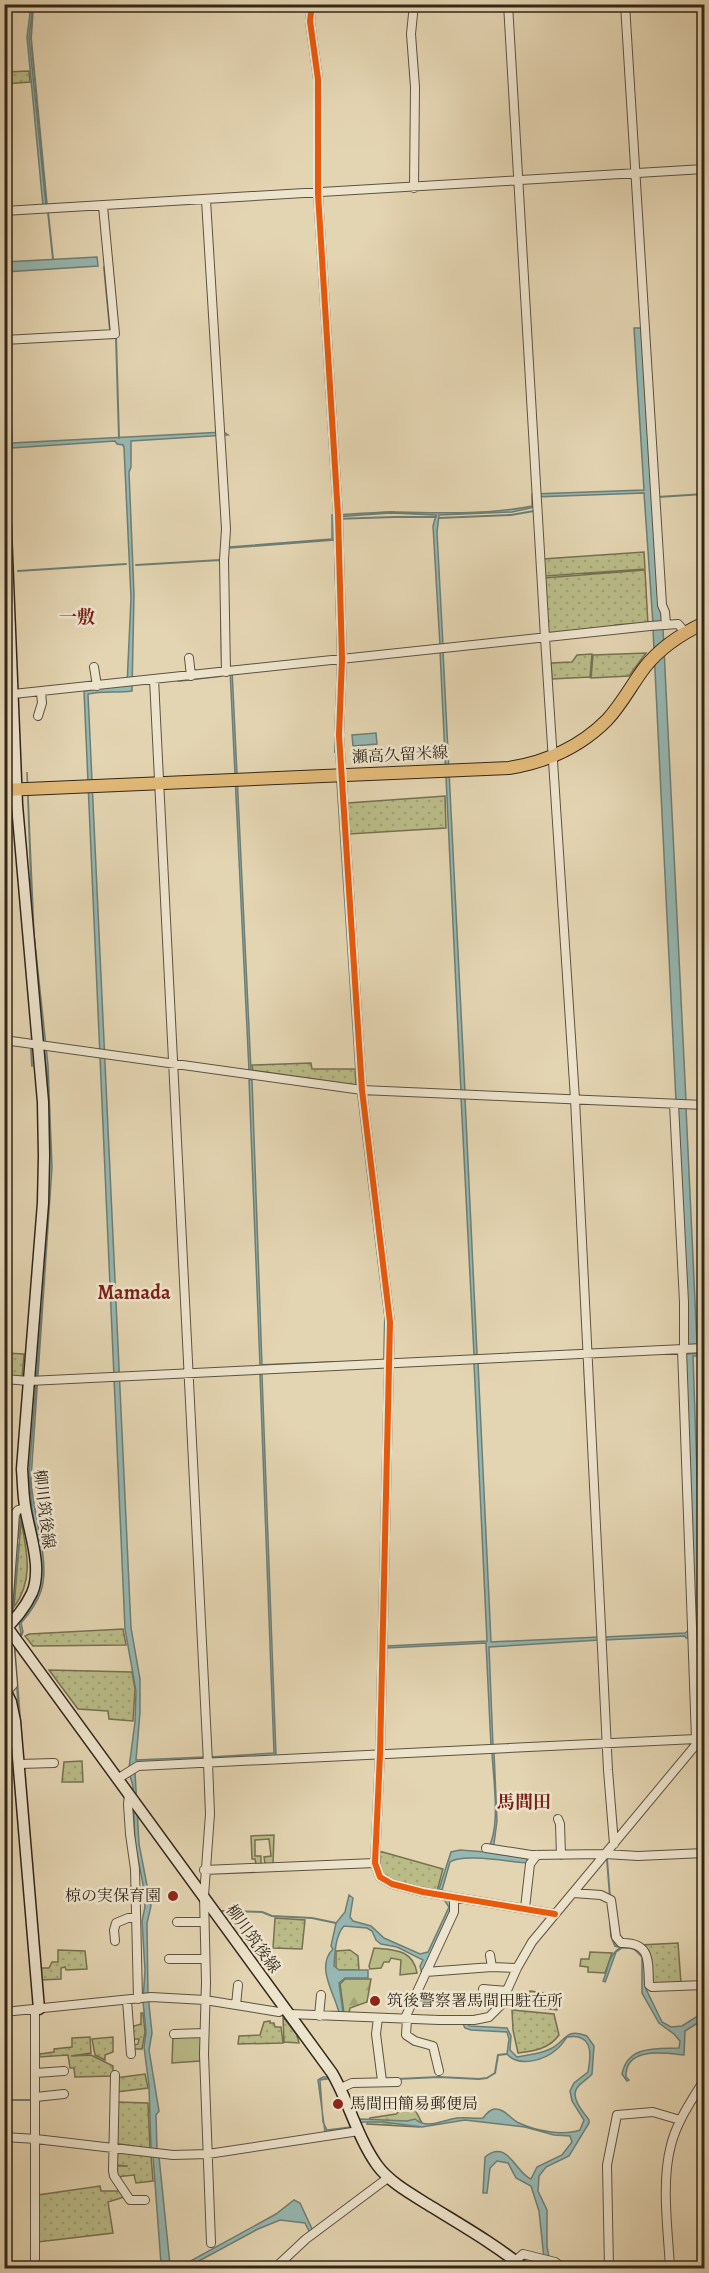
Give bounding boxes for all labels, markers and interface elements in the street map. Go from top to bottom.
district label: 一敷 [59,605,95,629]
street label: 瀬高久留米線 [351,742,449,768]
district label: Mamada [97,1279,171,1306]
street label: 柳川筑後線 [28,1468,60,1550]
district label: 馬間田 [497,1790,551,1814]
place label: 椋の実保育園 [65,1885,161,1907]
marker: 椋の実保育園 [166,1889,180,1903]
street label: 柳川筑後線 [221,1900,285,1978]
place label: 筑後警察署馬間田駐在所 [387,1990,563,2012]
marker: 筑後警察署馬間田駐在所 [368,1994,382,2008]
place label: 馬間田簡易郵便局 [350,2093,478,2115]
marker: 馬間田簡易郵便局 [331,2097,345,2111]

